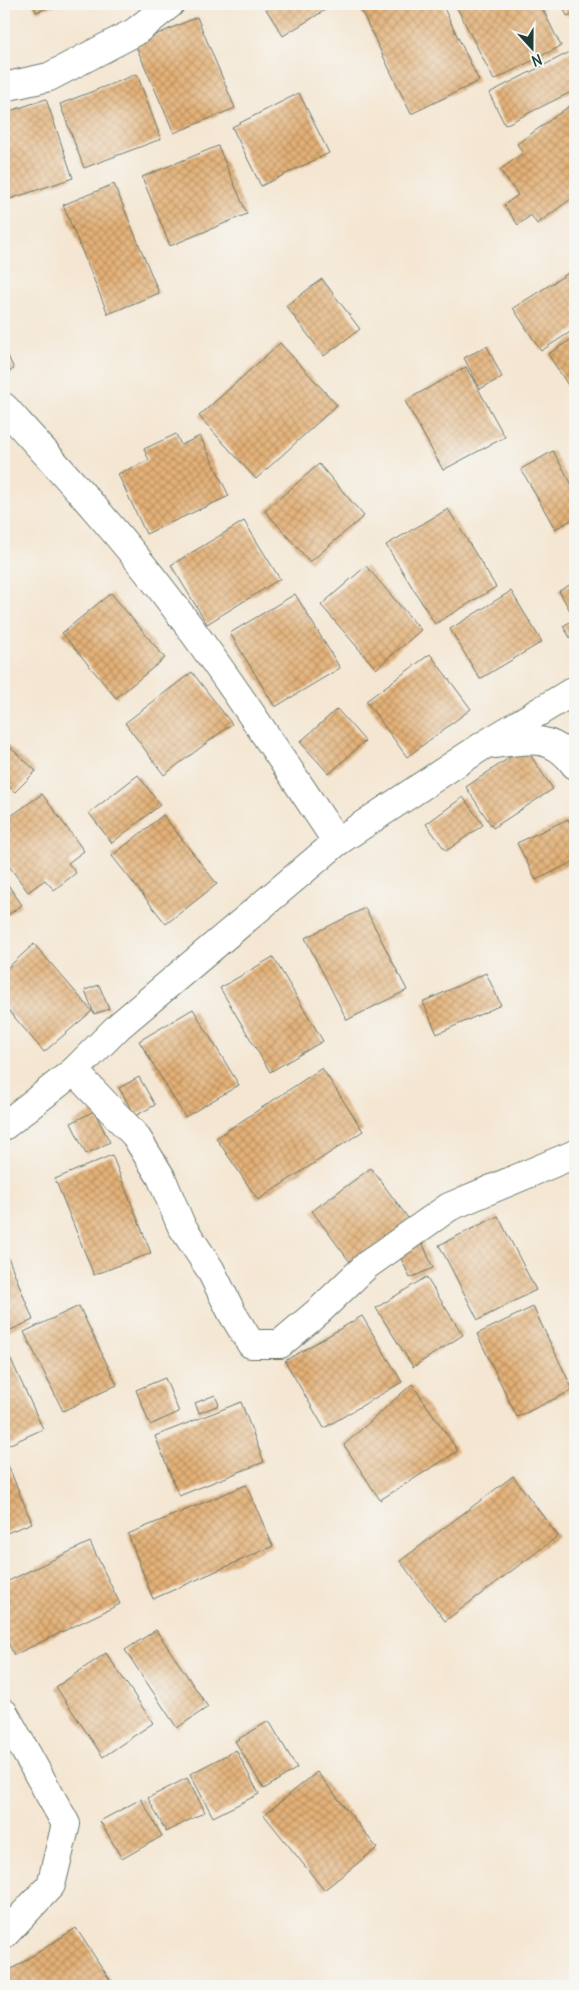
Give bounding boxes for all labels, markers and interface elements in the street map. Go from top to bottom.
north arrow [506,22,556,72]
text: N [529,50,544,70]

